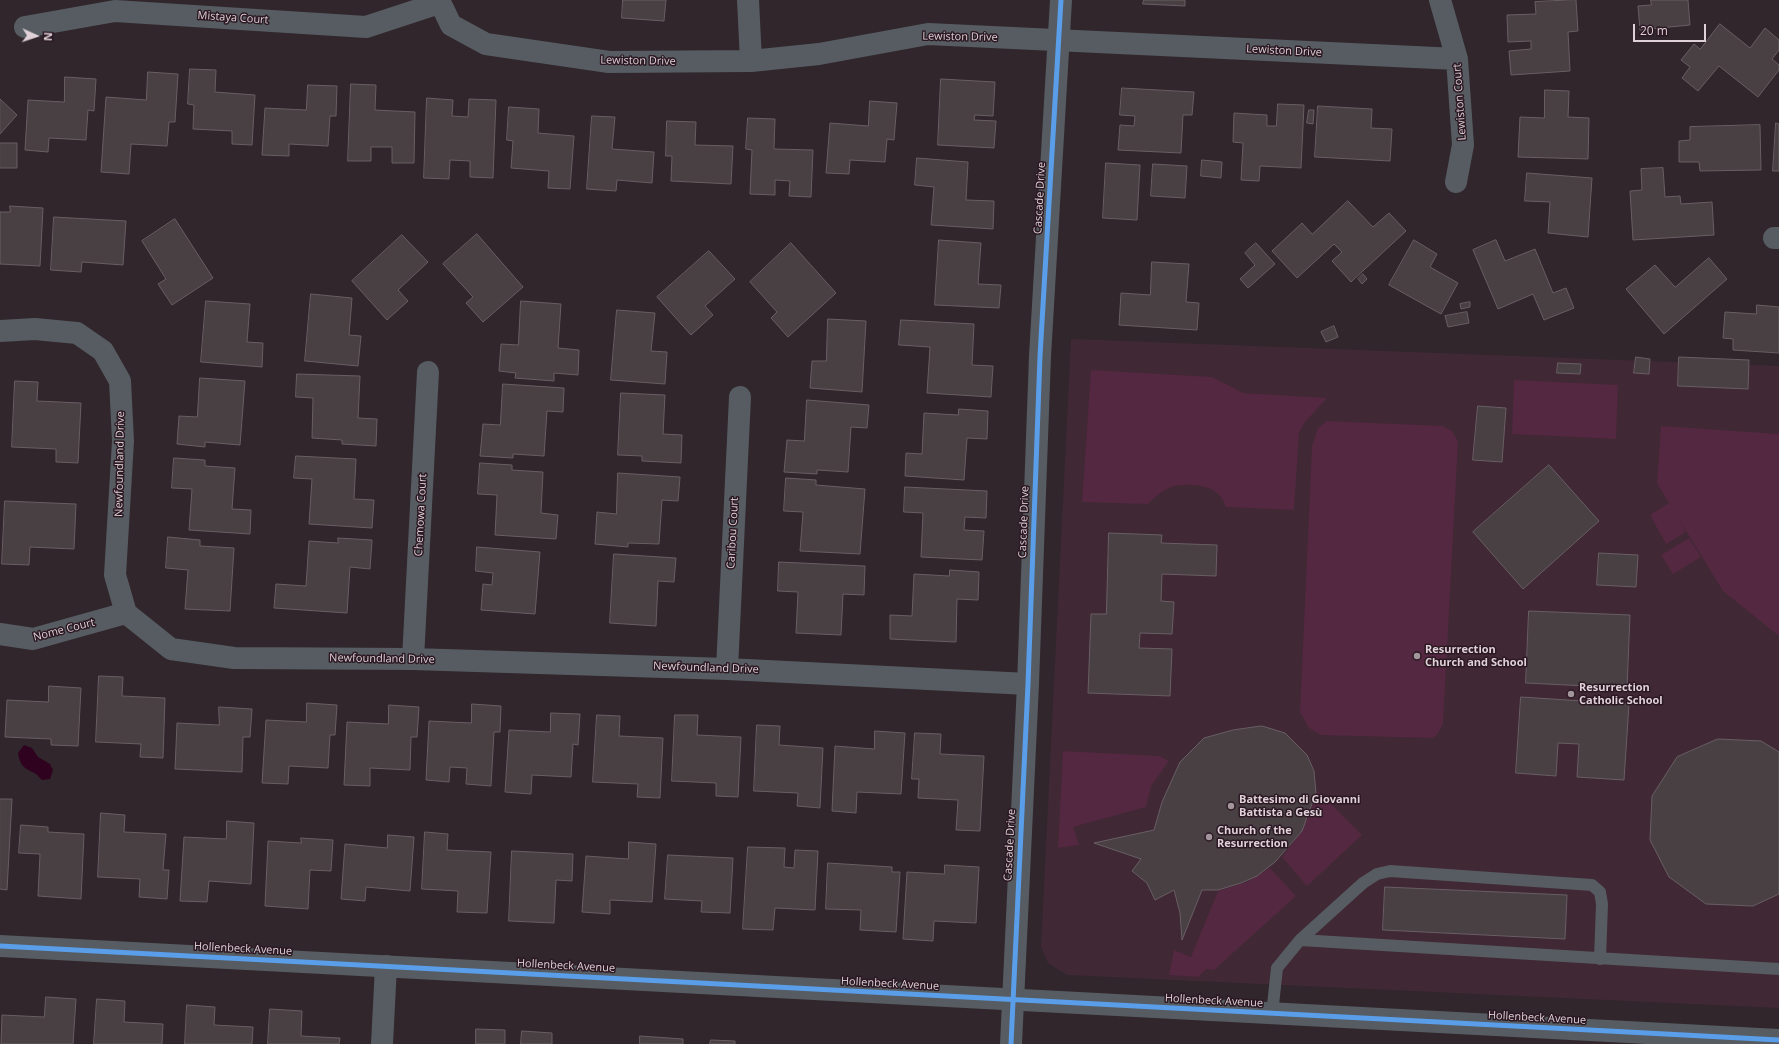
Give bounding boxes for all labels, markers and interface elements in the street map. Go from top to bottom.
street label: Mistaya Court [197,9,269,27]
north arrow [16,16,56,56]
scale bar [1635,16,1708,42]
text: 20 m [1640,22,1668,39]
street label: Lewiston Drive [922,30,998,44]
text: N [41,32,56,42]
street label: Lewiston Drive [1246,42,1322,60]
street label: Lewiston Drive [600,54,676,68]
street label: Lewiston Court [1451,63,1469,141]
street label: Cascade Drive [1032,162,1048,234]
street label: Newfoundland Drive [112,411,128,517]
street label: Chemowa Court [412,473,430,557]
street label: Cascade Drive [1016,486,1032,558]
street label: Caribou Court [725,497,741,569]
street label: Nome Court [32,616,96,644]
place label: Resurrection Church and School [1425,643,1527,669]
street label: Newfoundland Drive [329,651,435,667]
marker: Resurrection Church and School [1412,651,1422,661]
street label: Newfoundland Drive [653,660,759,676]
place label: Resurrection Catholic School [1579,681,1663,707]
marker: Resurrection Catholic School [1566,689,1576,699]
place label: Battesimo di Giovanni Battista a Gesù [1239,793,1360,819]
marker: Battesimo di Giovanni Battista a Gesù [1226,801,1236,811]
street label: Cascade Drive [1002,809,1018,881]
place label: Church of the Resurrection [1217,824,1292,850]
marker: Church of the Resurrection [1204,832,1214,842]
street label: Hollenbeck Avenue [194,940,292,958]
street label: Hollenbeck Avenue [517,957,615,975]
street label: Hollenbeck Avenue [841,975,939,993]
street label: Hollenbeck Avenue [1165,992,1263,1010]
street label: Hollenbeck Avenue [1488,1009,1586,1027]

